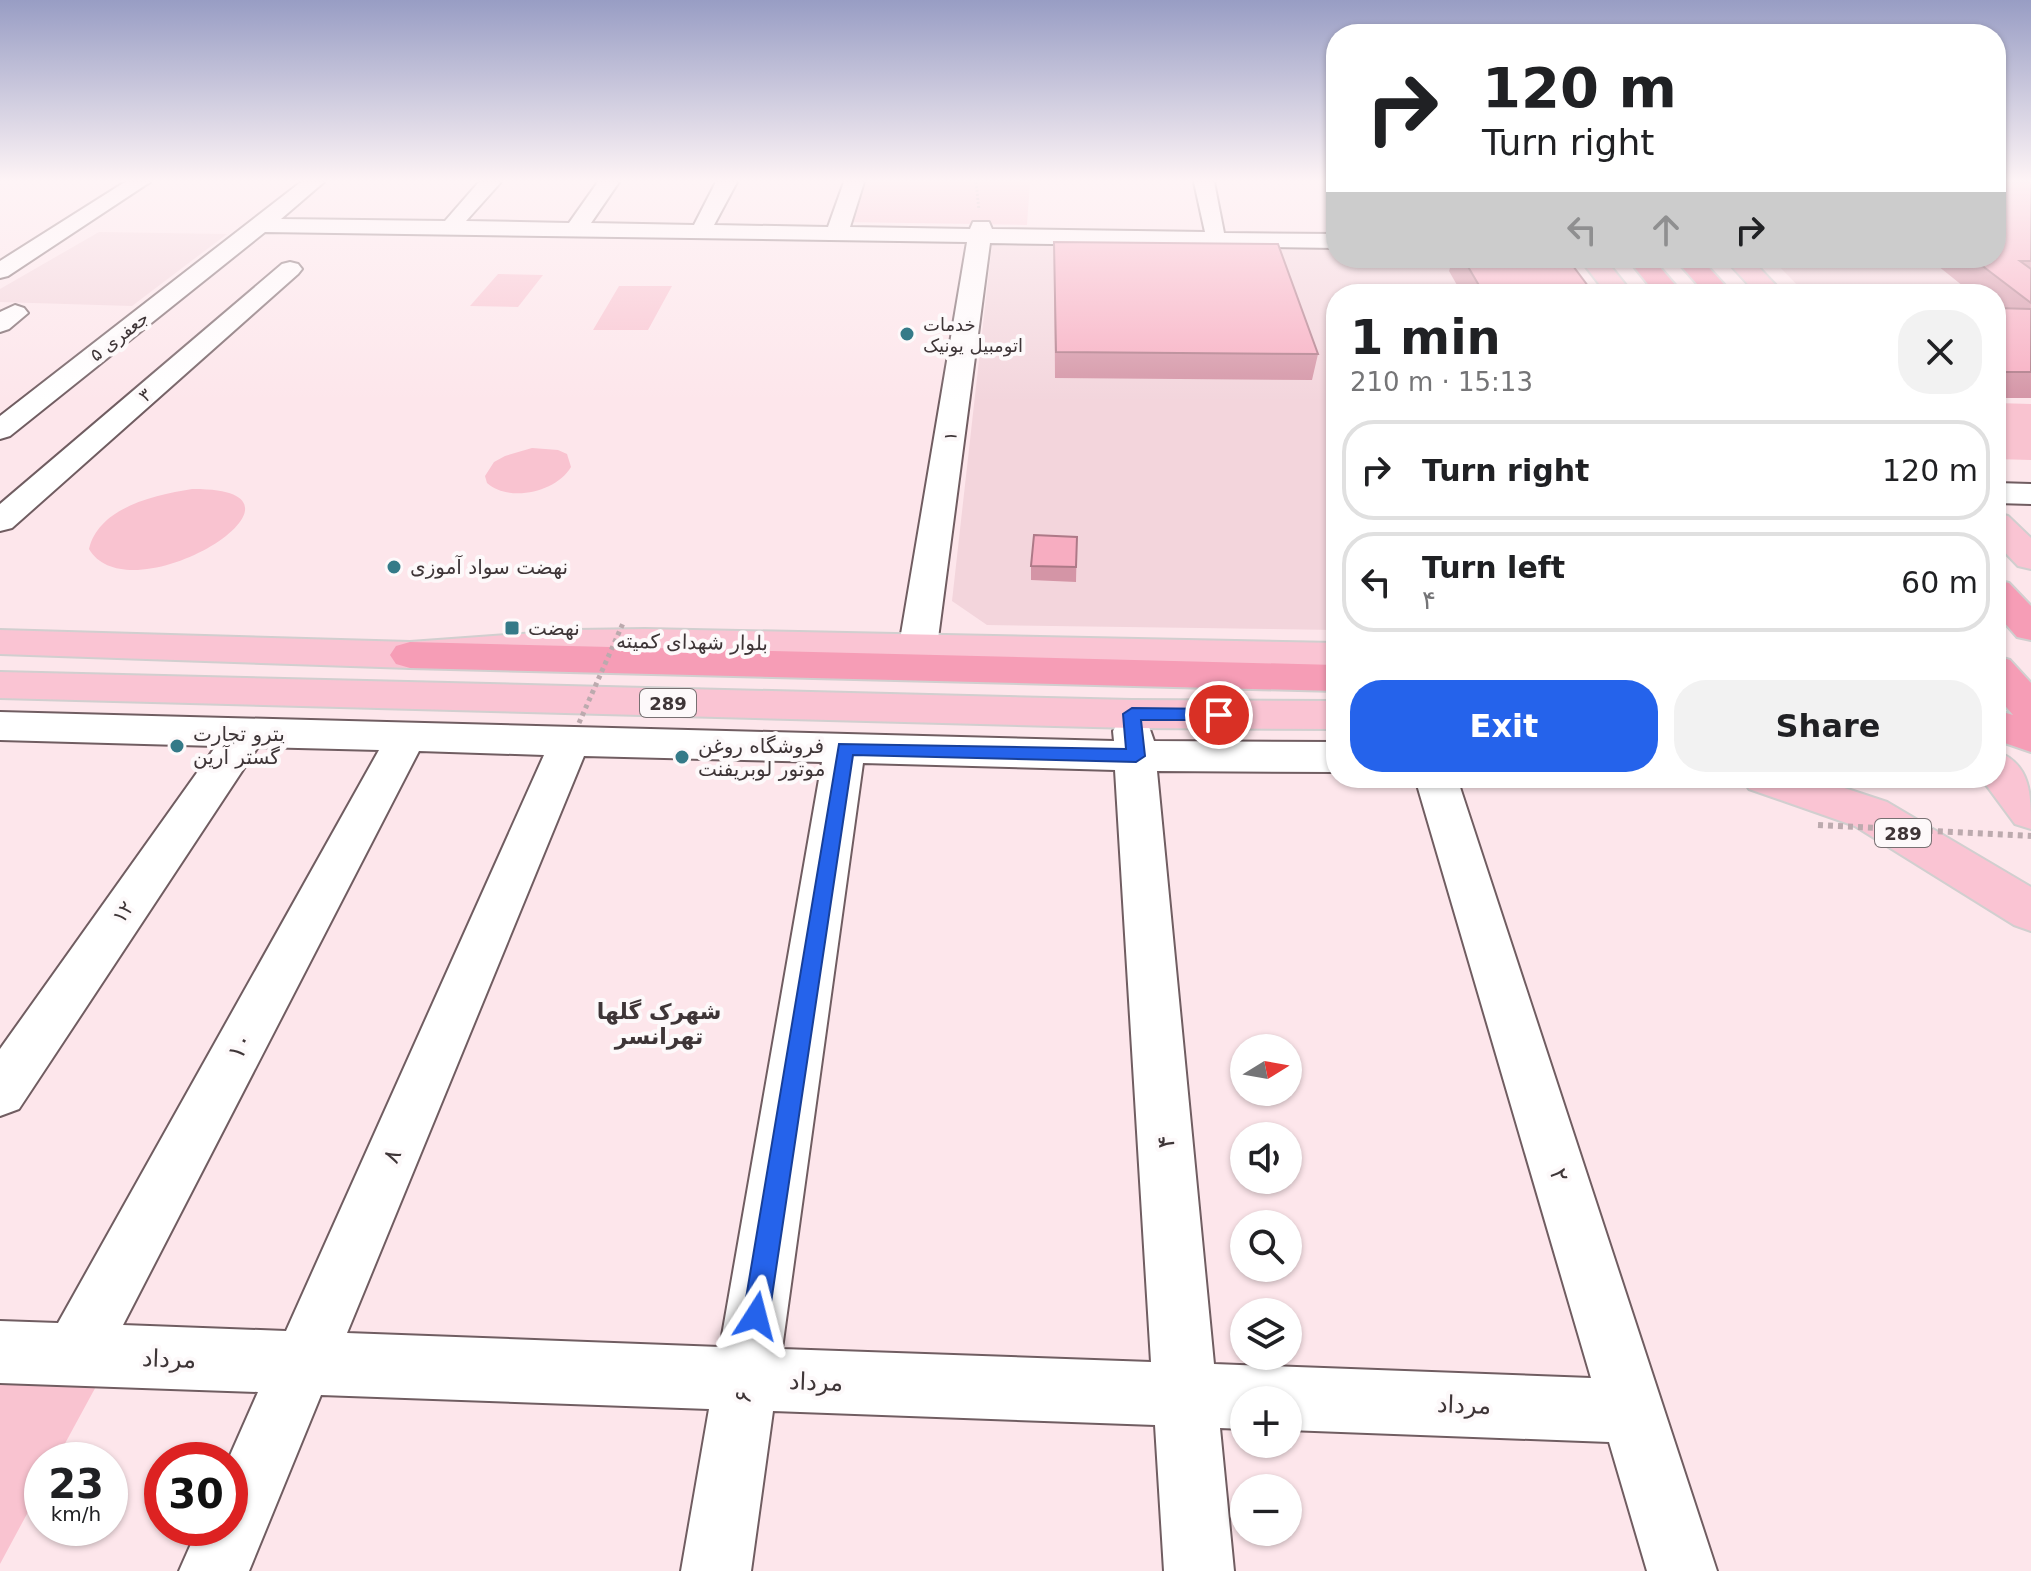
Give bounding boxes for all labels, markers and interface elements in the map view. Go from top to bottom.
text: 120 m [1482,55,1677,120]
icon: right [1350,56,1454,160]
text: Turn right [1482,122,1654,163]
icon: left [1560,208,1604,252]
icon: ahead [1644,208,1688,252]
icon: right [1728,208,1772,252]
street label: جعفری ۵ [86,307,153,366]
text: 1 min [1350,309,1501,365]
button: close [1898,310,1982,394]
place label: خدمات اتومبیل یونیک [923,314,1023,357]
marker: خدمات اتومبیل یونیک [898,325,916,343]
text: 210 m · 15:13 [1350,367,1533,397]
street label: ۳ [134,384,156,406]
street label: ۱ [939,430,961,442]
icon: right [1354,448,1398,492]
text: Turn right [1422,453,1589,488]
text: 120 m [1882,453,1978,488]
text: Turn left [1422,550,1565,585]
place label: نهضت سواد آموزی [410,554,568,579]
marker: نهضت سواد آموزی [385,558,403,576]
icon: left [1354,560,1398,604]
text: 60 m [1901,565,1978,600]
text: ۴ [1422,585,1436,615]
place label: نهضت [528,616,580,640]
marker: نهضت [503,619,521,637]
street label: بلوار شهدای کمیته [616,629,768,655]
button: Exit [1350,680,1658,772]
button: Share [1674,680,1982,772]
pin [1185,681,1253,749]
road number: 289 [640,689,696,717]
icon: arrive [1197,693,1241,737]
place label: پترو تجارت گستر آرین [193,722,285,769]
place label: فروشگاه روغن موتور لوبریفنت [698,734,825,781]
marker: پترو تجارت گستر آرین [168,737,186,755]
marker: فروشگاه روغن موتور لوبریفنت [673,748,691,766]
road number: 289 [1875,819,1931,847]
street label: ۱۲ [107,896,139,928]
district label: شهرک گلها تهرانسر [597,998,721,1050]
street label: ۱۰ [222,1028,258,1064]
north arrow [1230,1034,1302,1106]
map controls [1230,1034,1302,1546]
button: sound [1230,1122,1302,1194]
street label: ۴ [1152,1135,1180,1149]
street label: ۸ [377,1144,407,1167]
street label: ۲ [1544,1165,1574,1185]
button: search [1230,1210,1302,1282]
position arrow [714,1274,798,1358]
button: layers [1230,1298,1302,1370]
street label: مرداد [141,1344,197,1374]
street label: مرداد [788,1367,844,1397]
button: + [1230,1386,1302,1458]
street label: ۶ [728,1388,758,1406]
street label: مرداد [1436,1390,1492,1420]
speed limit sign: 30 [144,1442,248,1546]
text: 23 [48,1461,104,1507]
button: − [1230,1474,1302,1546]
text: km/h [51,1502,101,1526]

